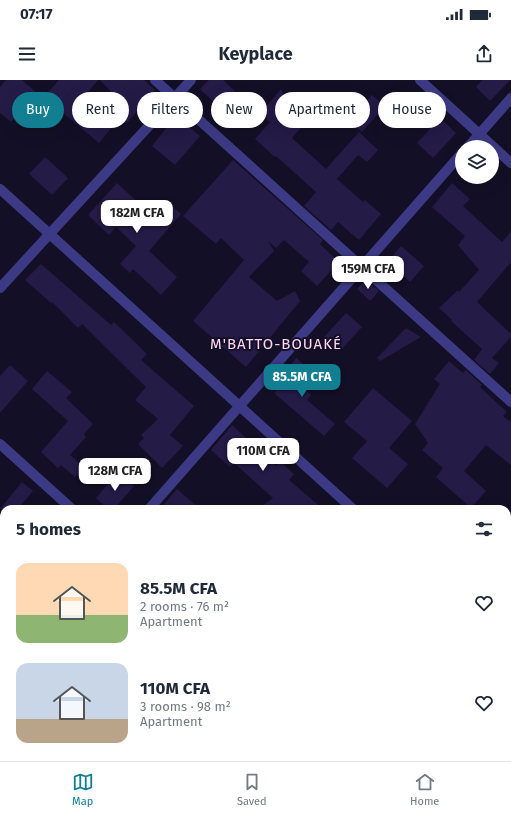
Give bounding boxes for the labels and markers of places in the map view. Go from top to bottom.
pin: 182M CFA [96,200,178,234]
pin: 159M CFA [327,256,409,290]
pin: 85.5M CFA [256,364,348,398]
pin: 110M CFA [222,438,304,472]
pin: 128M CFA [74,458,156,492]

